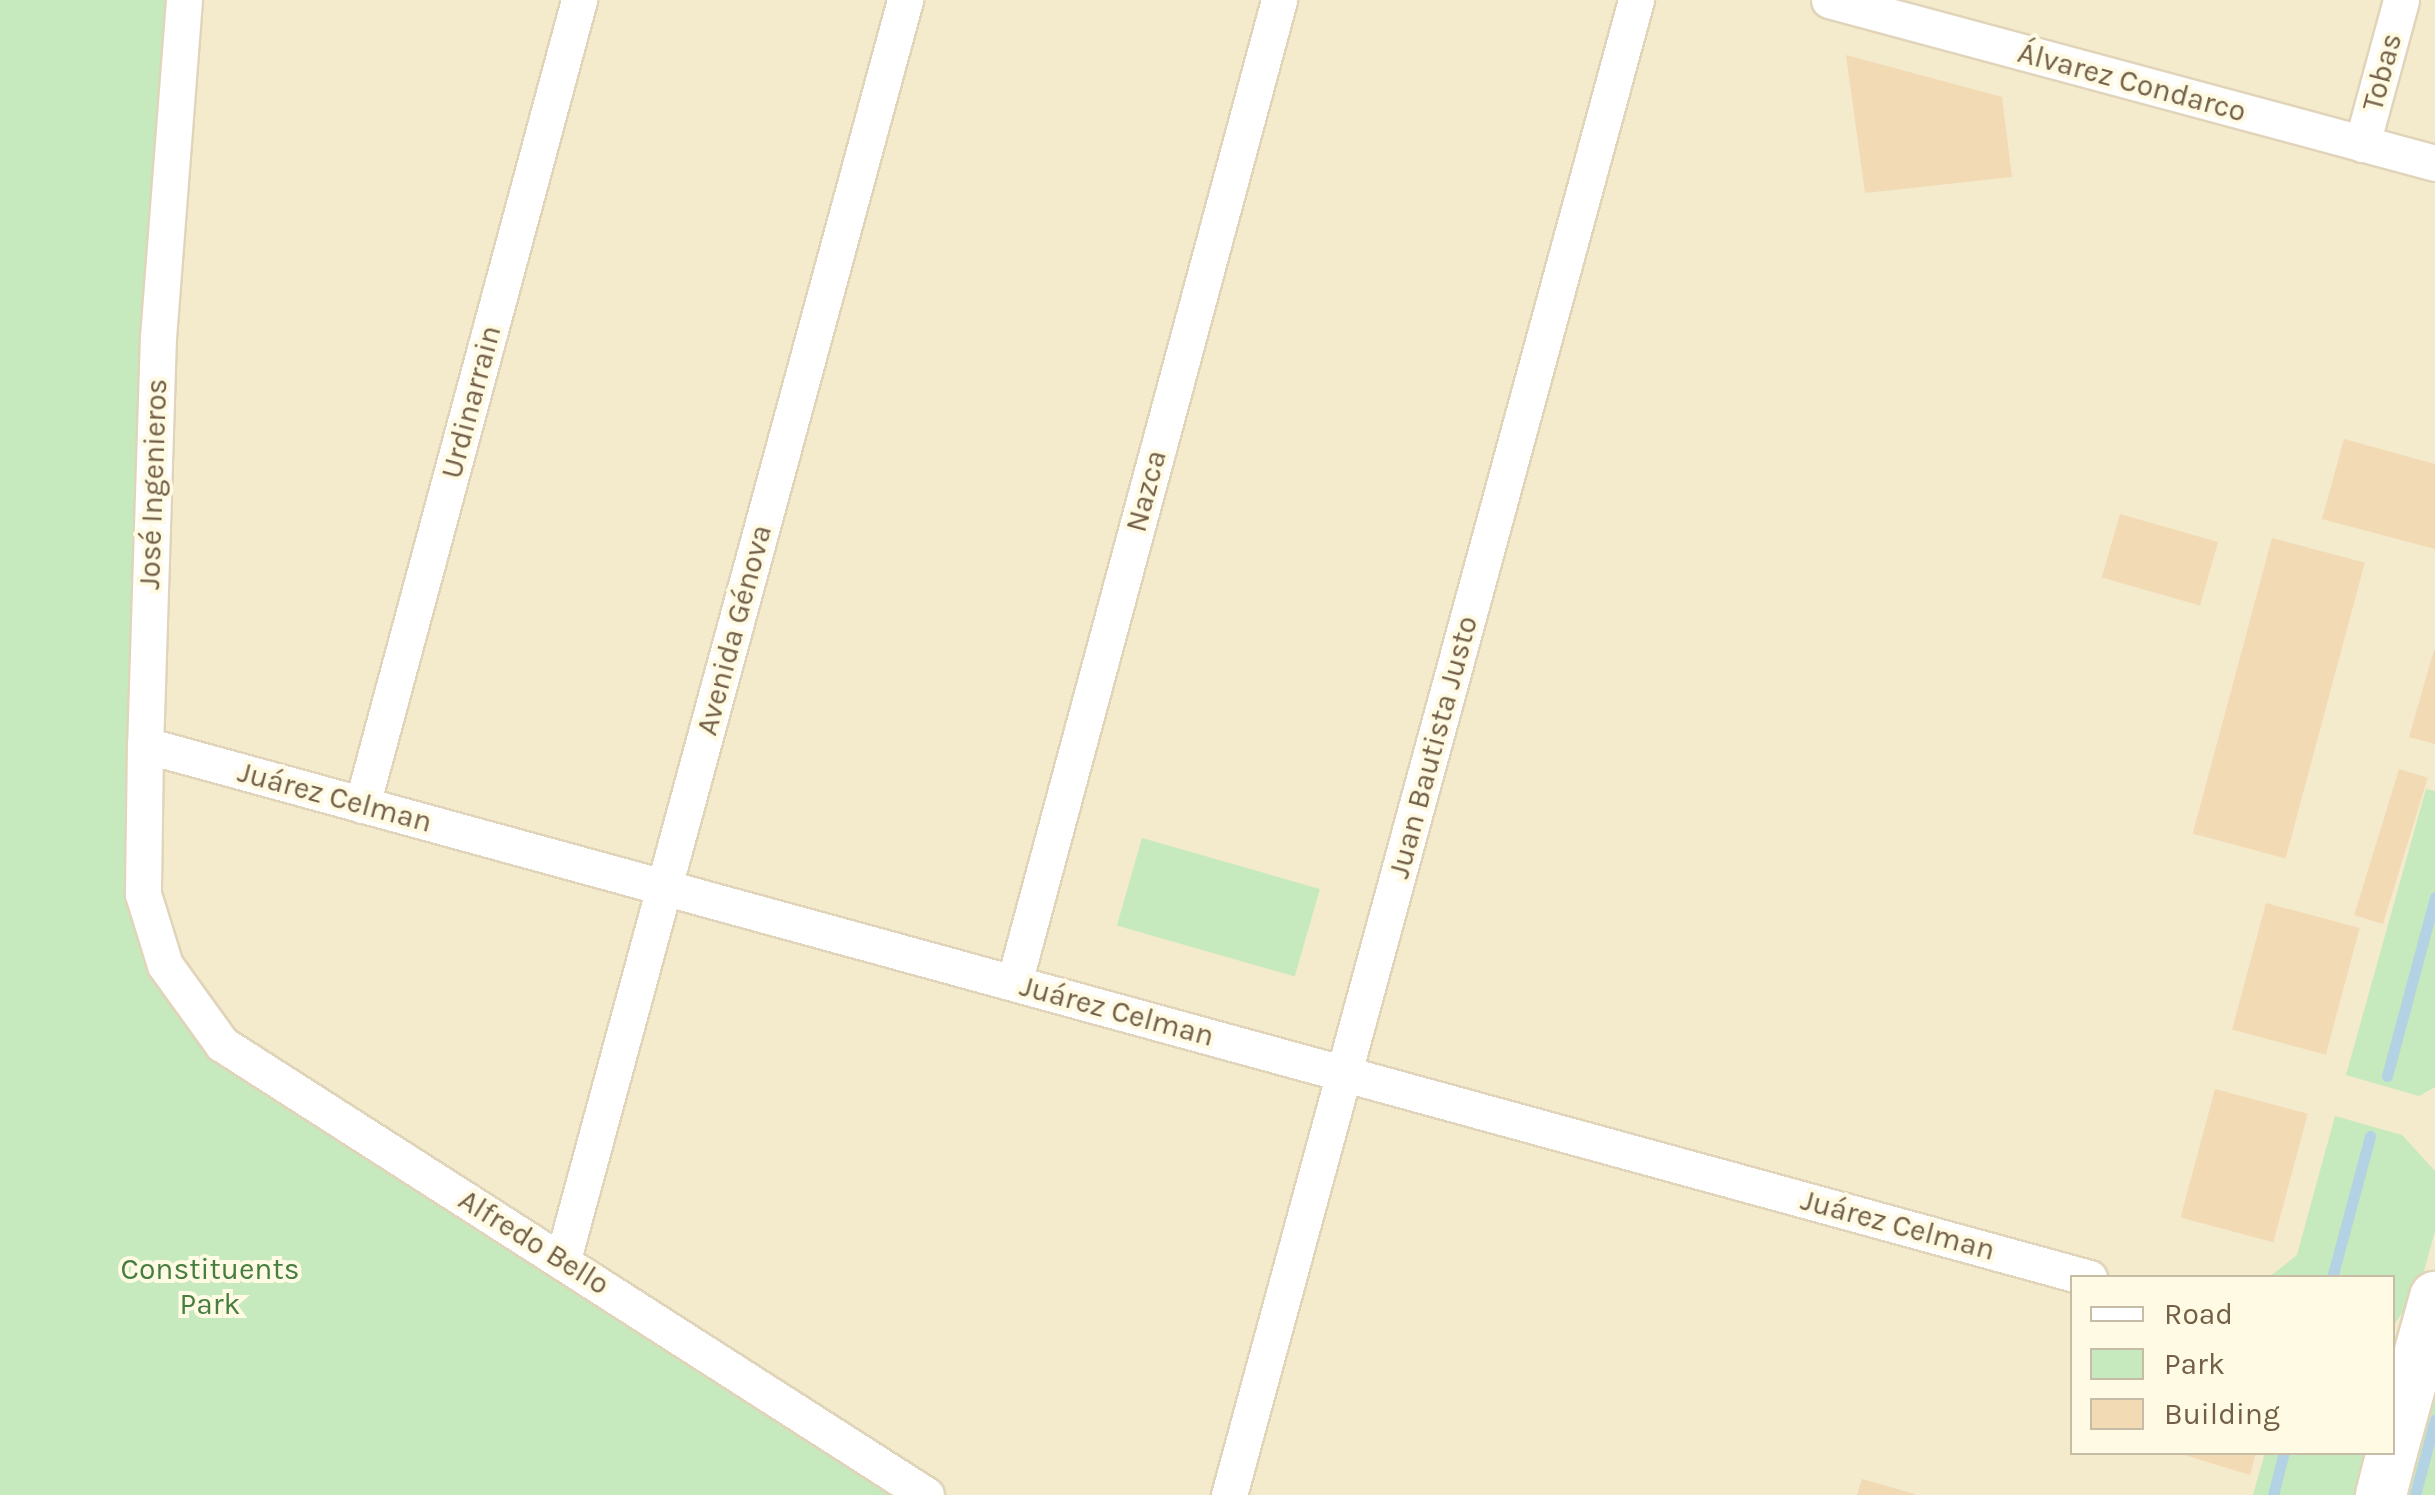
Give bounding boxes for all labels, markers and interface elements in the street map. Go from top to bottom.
street label: Tobas [2354,29,2410,115]
street label: Álvarez Condarco [2014,34,2250,130]
street label: Urdinarrain [433,322,509,482]
street label: José Ingenieros [131,378,175,590]
street label: Nazca [1118,446,1174,536]
street label: Avenida Génova [689,521,779,739]
street label: Juan Bautista Justo [1381,612,1485,882]
street label: Juárez Celman [234,754,436,840]
street label: Juárez Celman [1016,968,1218,1054]
street label: Alfredo Bello [452,1182,616,1302]
street label: Juárez Celman [1797,1182,1999,1268]
park label: Constituents Park [121,1251,299,1322]
legend [2070,1275,2395,1455]
text: Road [2164,1296,2233,1332]
text: Park [2164,1346,2225,1382]
text: Building [2164,1396,2280,1432]

